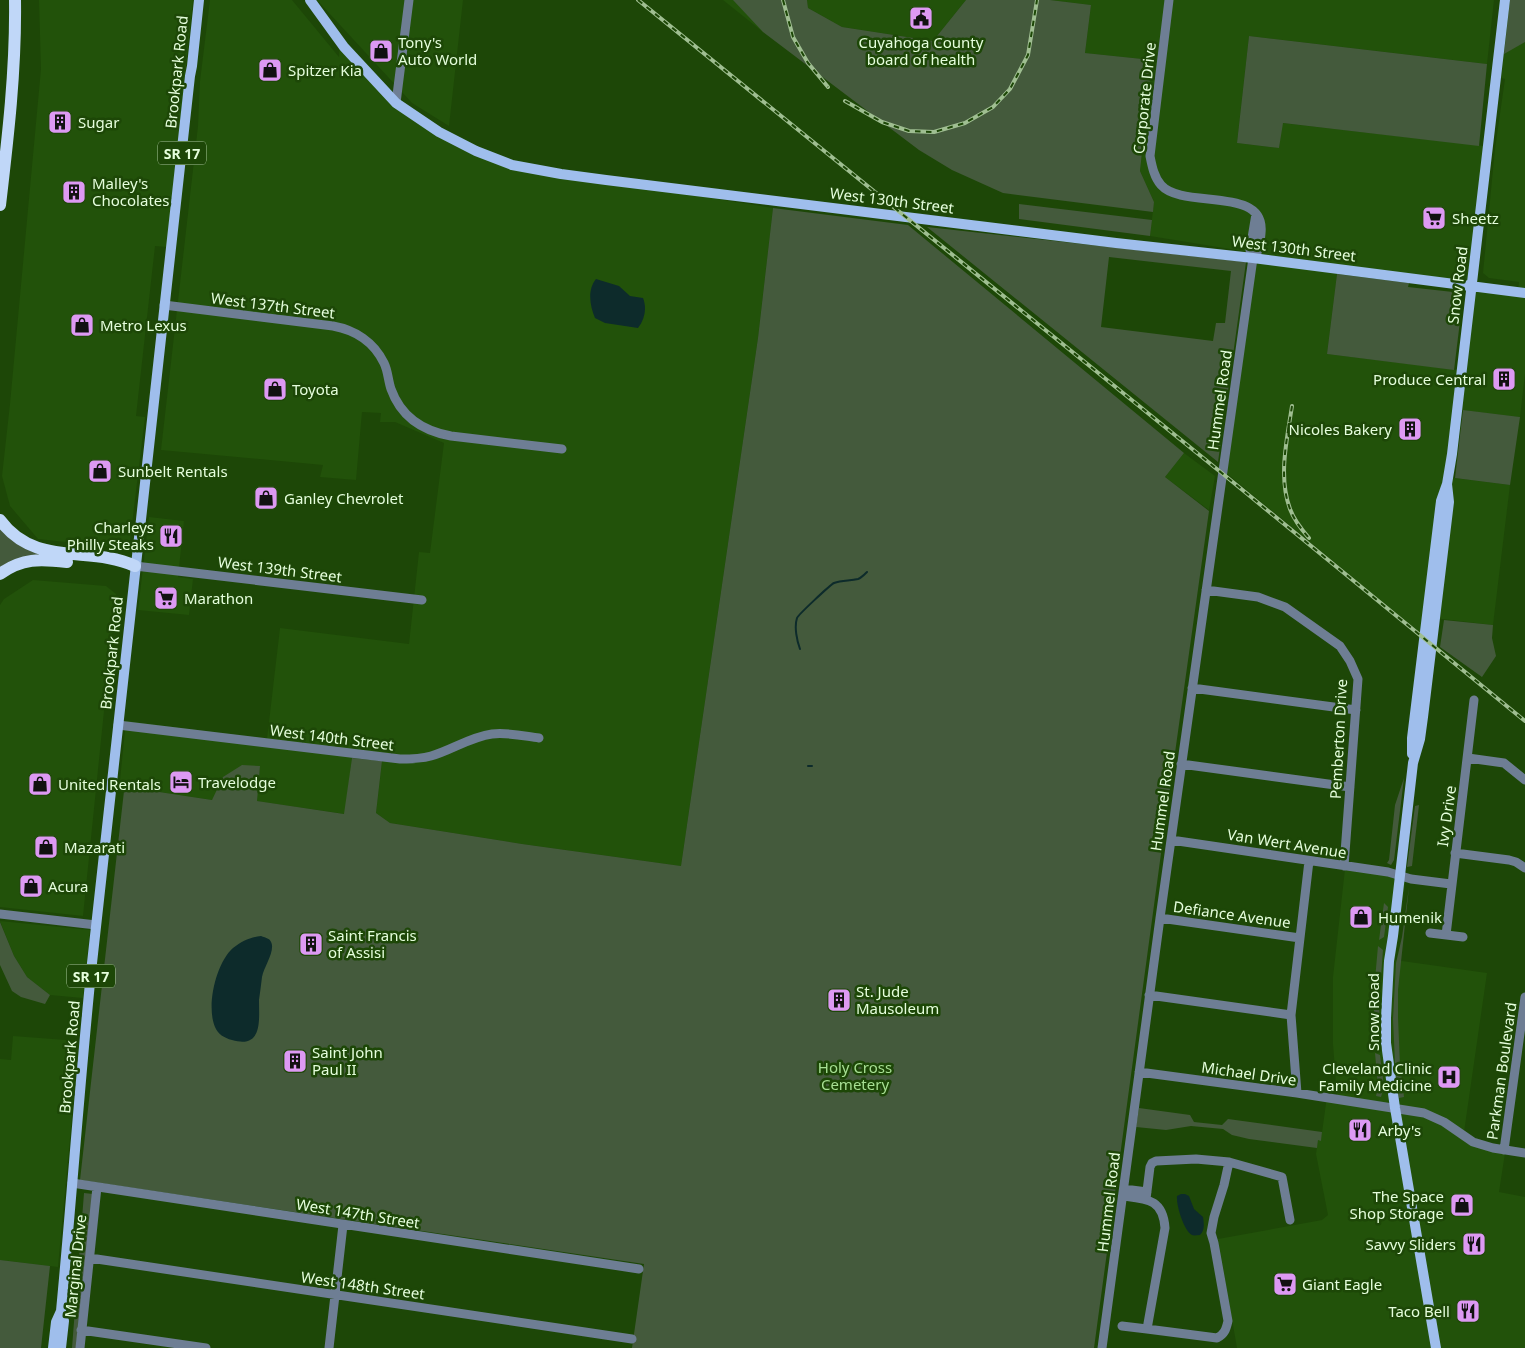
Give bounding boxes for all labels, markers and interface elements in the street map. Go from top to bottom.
public building icon: Cuyahoga County board of health [908,5,934,31]
street label: Brookpark Road [160,14,192,130]
place label: Tony's Auto World [398,32,477,69]
place label: Cuyahoga County board of health [859,32,984,69]
shop icon: Tony's Auto World [368,38,394,64]
street label: Corporate Drive [1128,41,1160,155]
shop icon: Spitzer Kia [257,57,283,83]
place label: Spitzer Kia [288,60,362,80]
building icon: Sugar [47,109,73,135]
place label: Sugar [78,112,119,132]
road number: SR 17 [158,142,206,164]
place label: Malley's Chocolates [92,173,169,210]
building icon: Malley's Chocolates [61,179,87,205]
street label: West 130th Street [829,182,956,218]
supermarket icon: Sheetz [1421,205,1447,231]
place label: Sheetz [1452,208,1499,228]
street label: West 130th Street [1231,230,1358,266]
street label: Snow Road [1442,245,1472,325]
street label: West 137th Street [210,287,337,323]
shop icon: Metro Lexus [69,312,95,338]
place label: Metro Lexus [100,315,187,335]
street label: Hummel Road [1202,349,1236,451]
building icon: Produce Central [1491,366,1517,392]
place label: Produce Central [1373,369,1486,389]
shop icon: Toyota [262,376,288,402]
place label: Toyota [292,379,339,399]
building icon: Nicoles Bakery [1397,416,1423,442]
place label: Nicoles Bakery [1289,419,1392,439]
shop icon: Sunbelt Rentals [87,458,113,484]
place label: Sunbelt Rentals [118,461,228,481]
shop icon: Ganley Chevrolet [253,485,279,511]
place label: Ganley Chevrolet [284,488,404,508]
place label: Charleys Philly Steaks [67,517,154,554]
restaurant icon: Charleys Philly Steaks [158,523,184,549]
street label: West 139th Street [217,551,344,587]
supermarket icon: Marathon [153,585,179,611]
place label: Marathon [184,588,253,608]
street label: Brookpark Road [95,595,127,711]
street label: Pemberton Drive [1325,678,1351,800]
street label: West 140th Street [269,719,396,755]
street label: Hummel Road [1145,750,1179,852]
hotel icon: Travelodge [168,769,194,795]
shop icon: United Rentals [27,771,53,797]
place label: Travelodge [198,772,276,792]
place label: United Rentals [58,774,161,794]
street label: Ivy Drive [1432,784,1460,848]
street label: Van Wert Avenue [1226,824,1348,862]
shop icon: Mazarati [33,834,59,860]
place label: Mazarati [64,837,125,857]
shop icon: Acura [18,873,44,899]
place label: Acura [48,876,88,896]
street label: Defiance Avenue [1172,896,1292,932]
shop icon: Humenik [1348,904,1374,930]
place label: Humenik [1378,907,1442,927]
place label: Saint Francis of Assisi [328,925,417,962]
building icon: Saint Francis of Assisi [298,931,324,957]
road number: SR 17 [67,964,115,988]
street label: Snow Road [1363,973,1383,1051]
place label: St. Jude Mausoleum [856,981,939,1018]
building icon: St. Jude Mausoleum [826,987,852,1013]
street label: Brookpark Road [54,1000,84,1114]
street label: Parkman Boulevard [1481,1001,1521,1141]
place label: Saint John Paul II [312,1042,383,1079]
building icon: Saint John Paul II [282,1048,308,1074]
street label: Michael Drive [1200,1056,1298,1090]
park label: Holy Cross Cemetery [818,1057,892,1094]
place label: Cleveland Clinic Family Medicine [1319,1058,1432,1095]
hospital icon: Cleveland Clinic Family Medicine [1436,1064,1462,1090]
restaurant icon: Arby's [1347,1117,1373,1143]
place label: Arby's [1378,1120,1421,1140]
street label: Hummel Road [1092,1151,1124,1253]
place label: The Space Shop Storage [1350,1186,1444,1223]
shop icon: The Space Shop Storage [1449,1192,1475,1218]
street label: West 147th Street [295,1193,422,1233]
street label: Marginal Drive [60,1213,90,1319]
restaurant icon: Savvy Sliders [1461,1231,1487,1257]
place label: Savvy Sliders [1366,1234,1456,1254]
street label: West 148th Street [300,1266,427,1304]
supermarket icon: Giant Eagle [1272,1271,1298,1297]
place label: Giant Eagle [1302,1274,1382,1294]
restaurant icon: Taco Bell [1455,1298,1481,1324]
place label: Taco Bell [1388,1301,1450,1321]

